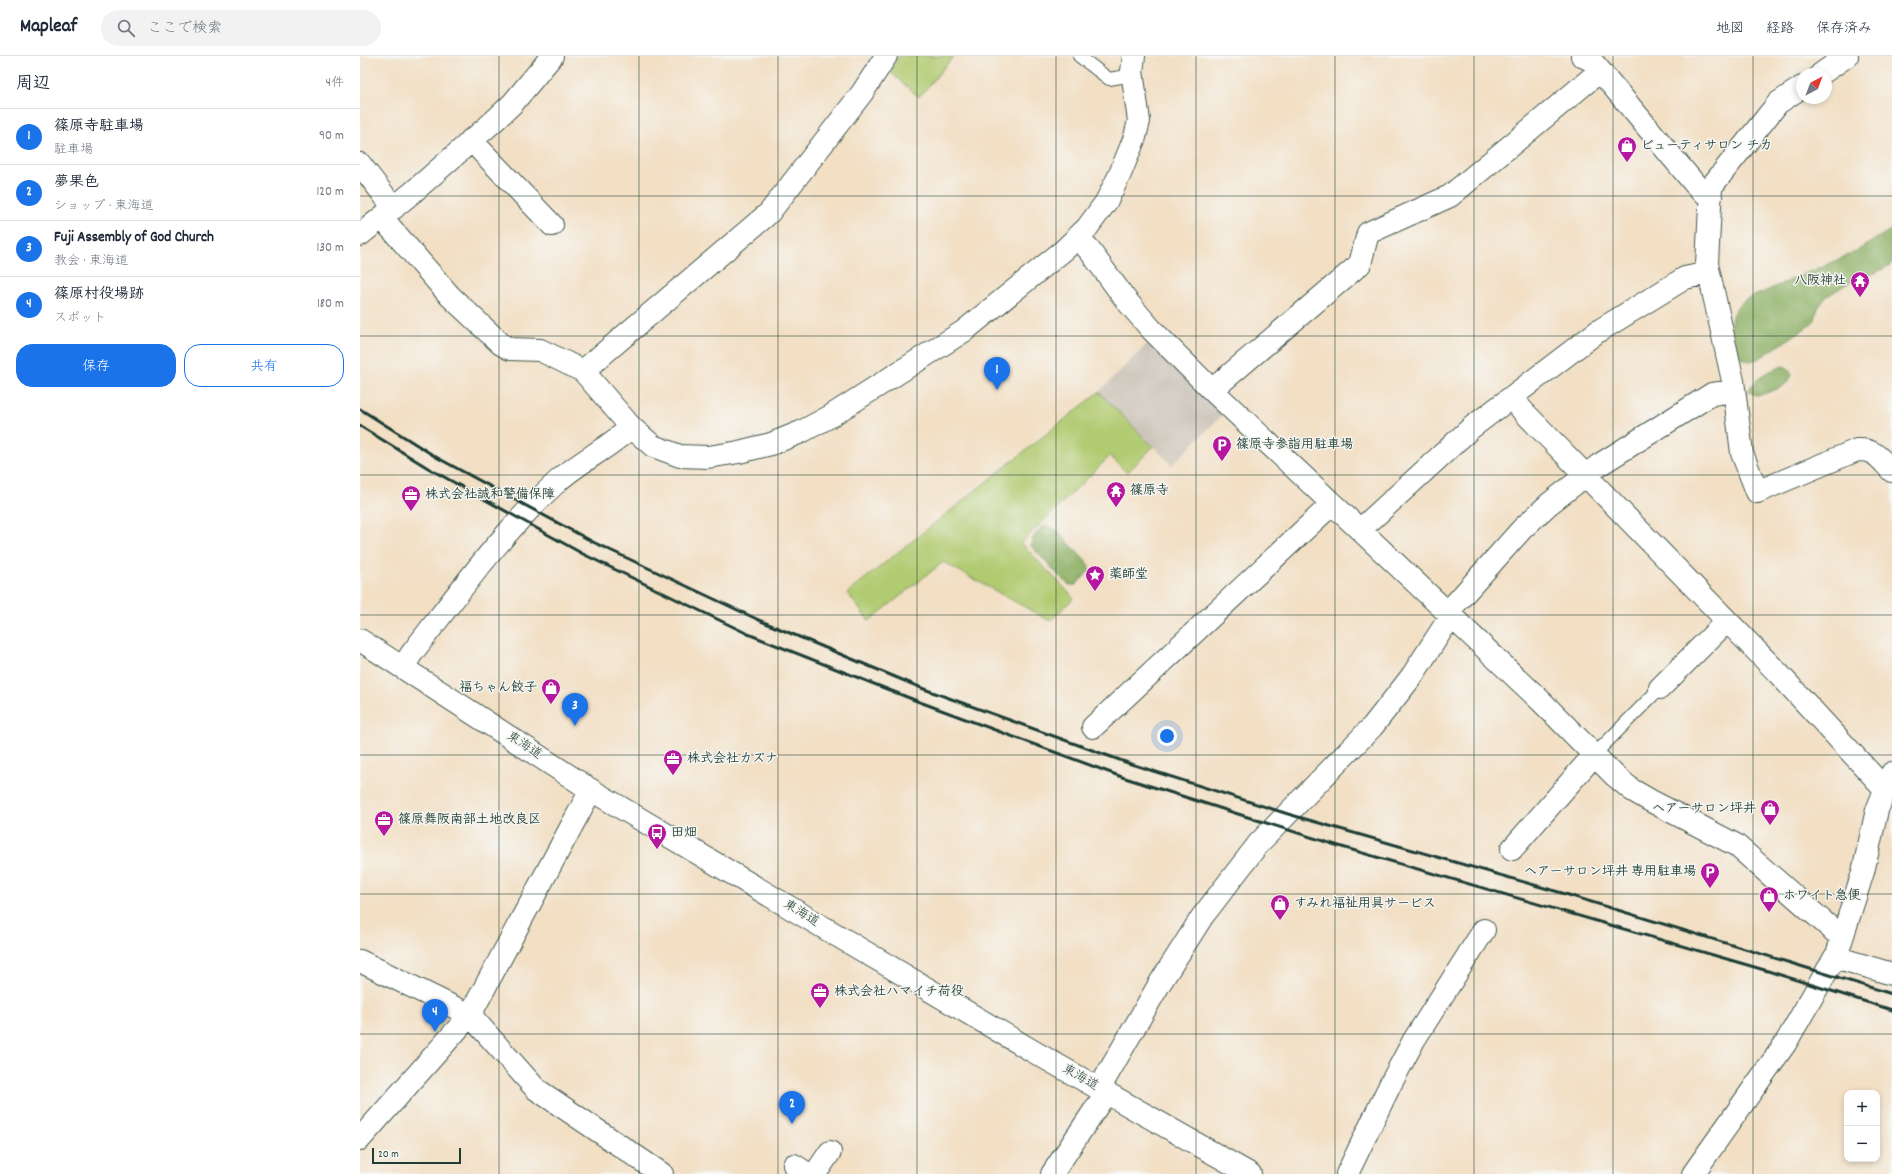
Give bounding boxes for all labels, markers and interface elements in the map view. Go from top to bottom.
search box [101,10,381,46]
text: Mapleaf [20,14,77,41]
icon: search [115,17,137,39]
text: ここで検索 [147,18,222,40]
text: 地図 [1716,19,1744,39]
text: 経路 [1766,19,1794,39]
text: 保存済み [1816,19,1872,39]
north arrow [1796,68,1832,104]
text: 周辺 [16,73,50,97]
text: 4件 [326,74,344,93]
text: 篠原寺駐車場 [54,116,144,138]
text: 1 [28,127,30,146]
text: 90 m [319,127,344,146]
shop icon: ビューティサロン チカ [1616,135,1638,163]
place label: ビューティサロン チカ [1641,137,1772,156]
text: 駐車場 [54,141,93,160]
text: 夢果色 [54,172,99,194]
text: 2 [26,183,32,202]
text: 120 m [316,183,344,202]
text: ショップ · 東海道 [54,197,153,216]
text: Fuji Assembly of God Church [54,227,214,249]
text: 3 [26,239,32,258]
text: 130 m [316,239,344,258]
text: 教会 · 東海道 [54,252,128,271]
temple icon: 八阪神社 [1849,270,1871,298]
place label: 八阪神社 [1794,272,1846,291]
text: 篠原村役場跡 [54,284,144,306]
text: 4 [26,295,32,314]
text: 180 m [317,295,344,314]
text: スポット [54,309,106,328]
button: 保存 [16,344,176,387]
button: 共有 [184,344,344,387]
pin: 1 [984,357,1010,390]
parking icon: 篠原寺参詣用駐車場 [1211,434,1233,462]
place label: 篠原寺参詣用駐車場 [1236,436,1353,455]
temple icon: 篠原寺 [1105,480,1127,508]
place label: 篠原寺 [1130,482,1169,501]
office icon: 株式会社誠和警備保障 [400,484,422,512]
place label: 株式会社誠和警備保障 [425,486,555,505]
place icon: 薬師堂 [1084,564,1106,592]
place label: 薬師堂 [1109,566,1148,585]
shop icon: 福ちゃん餃子 [540,677,562,705]
place label: 福ちゃん餃子 [459,679,537,698]
pin: 3 [562,693,588,726]
your location [1157,726,1177,746]
street label: 東海道 [502,727,546,765]
office icon: 株式会社カズナ [662,748,684,776]
place label: 株式会社カズナ [687,750,778,769]
shop icon: ヘアーサロン坪井 [1759,798,1781,826]
place label: ヘアーサロン坪井 [1652,800,1756,819]
office icon: 篠原舞阪南部土地改良区 [373,809,395,837]
place label: 篠原舞阪南部土地改良区 [398,811,541,830]
bus stop icon: 田畑 [646,822,668,850]
place label: 田畑 [671,824,697,843]
parking icon: ヘアーサロン坪井 専用駐車場 [1699,861,1721,889]
place label: ヘアーサロン坪井 専用駐車場 [1524,863,1696,882]
shop icon: ホワイト急便 [1758,885,1780,913]
place label: ホワイト急便 [1783,887,1861,906]
shop icon: すみれ福祉用具サービス [1269,893,1291,921]
place label: すみれ福祉用具サービス [1294,895,1436,914]
street label: 東海道 [779,896,823,932]
office icon: 株式会社ハマイチ荷役 [809,981,831,1009]
place label: 株式会社ハマイチ荷役 [834,983,964,1002]
pin: 4 [422,999,448,1032]
street label: 東海道 [1058,1060,1102,1096]
map controls [1844,1090,1880,1162]
button: + [1844,1090,1880,1126]
pin: 2 [779,1091,805,1124]
button: − [1844,1126,1880,1162]
scale bar [372,1146,461,1165]
text: 20 m [378,1147,399,1163]

